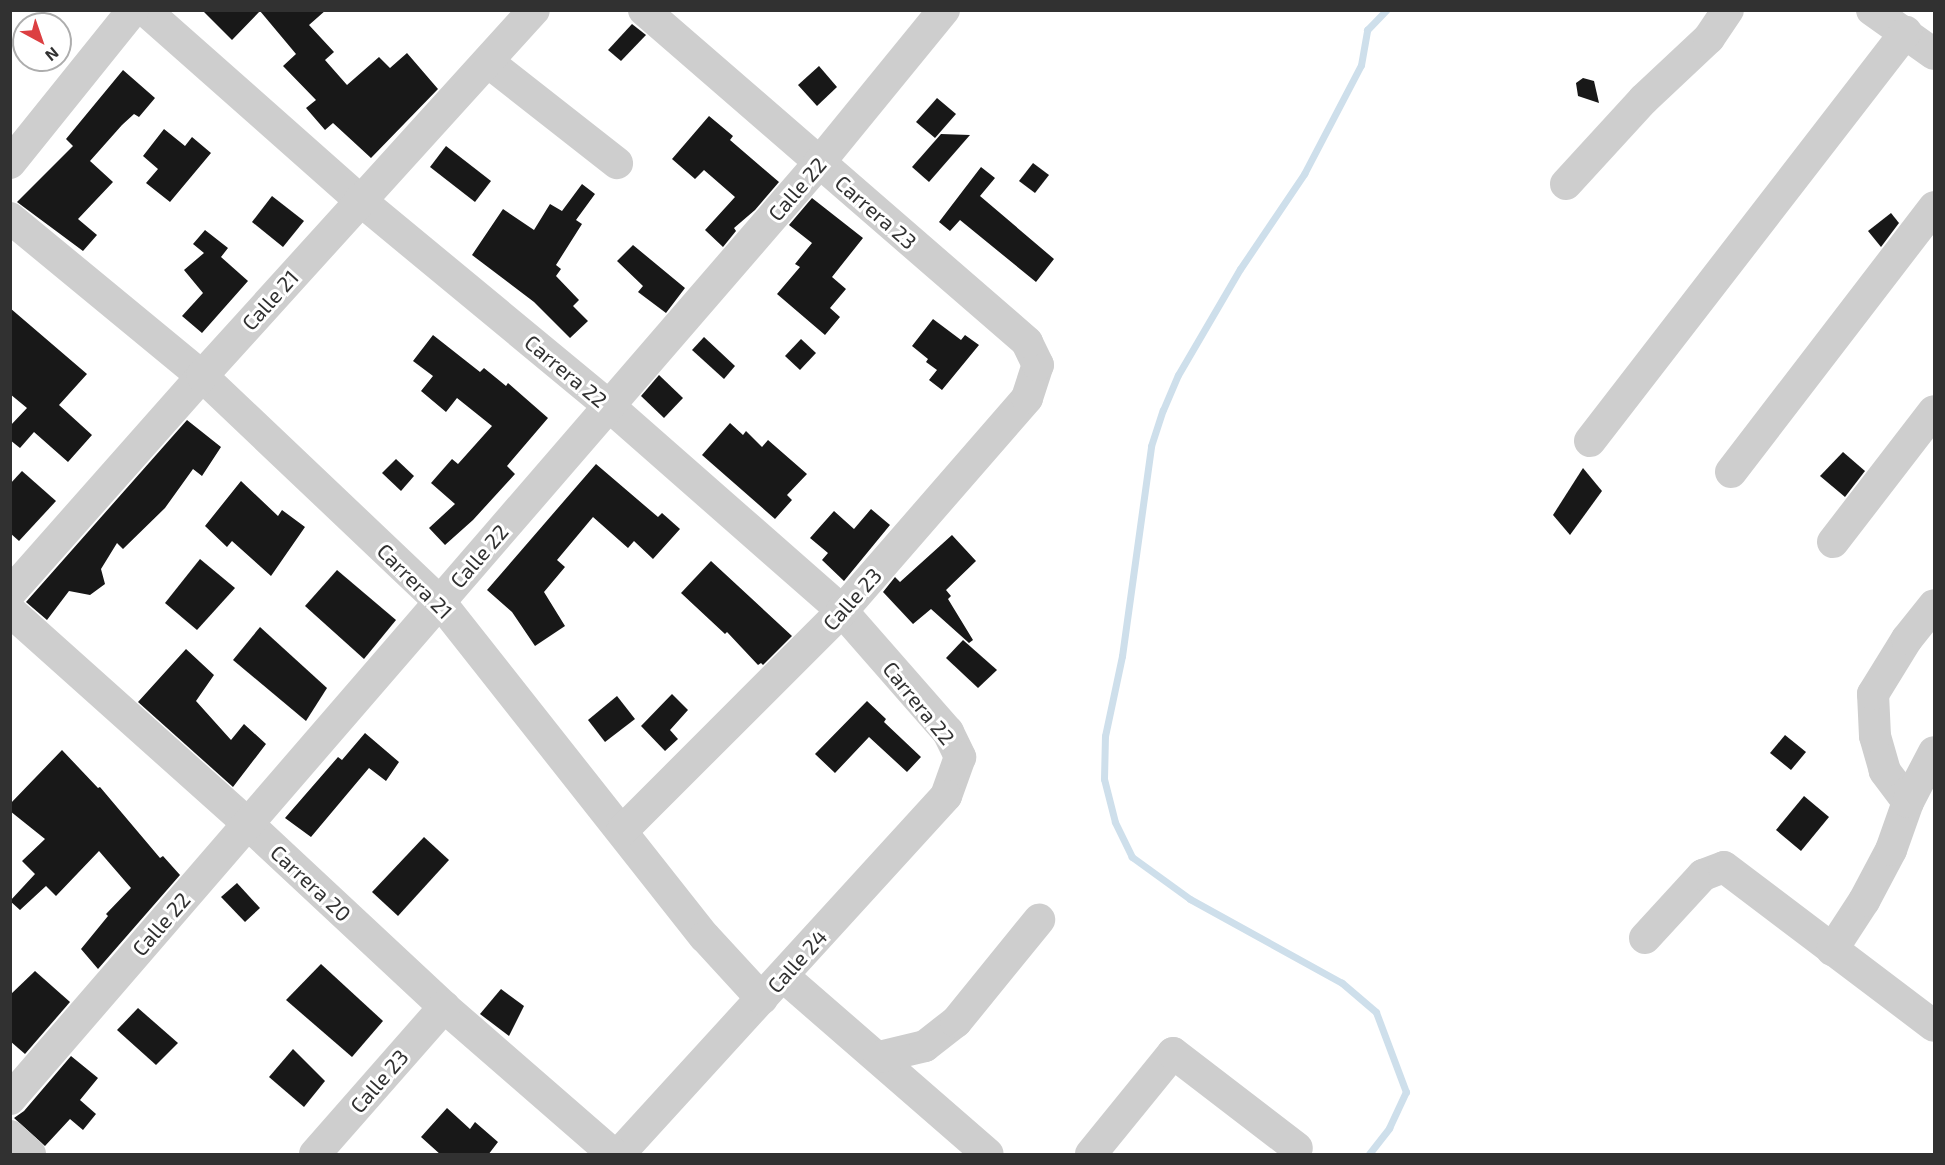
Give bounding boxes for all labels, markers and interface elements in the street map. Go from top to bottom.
north arrow [12,12,72,72]
text: N [42,44,63,66]
street label: Calle 22 [763,152,831,226]
street label: Carrera 23 [830,170,922,254]
street label: Calle 21 [237,265,303,335]
street label: Carrera 22 [520,329,612,413]
street label: Calle 22 [445,519,513,593]
street label: Carrera 21 [372,538,458,624]
street label: Calle 23 [817,563,887,635]
street label: Carrera 22 [878,656,960,750]
street label: Carrera 20 [266,840,356,926]
street label: Calle 22 [127,887,195,961]
street label: Calle 24 [762,924,832,998]
street label: Calle 23 [345,1044,413,1118]

